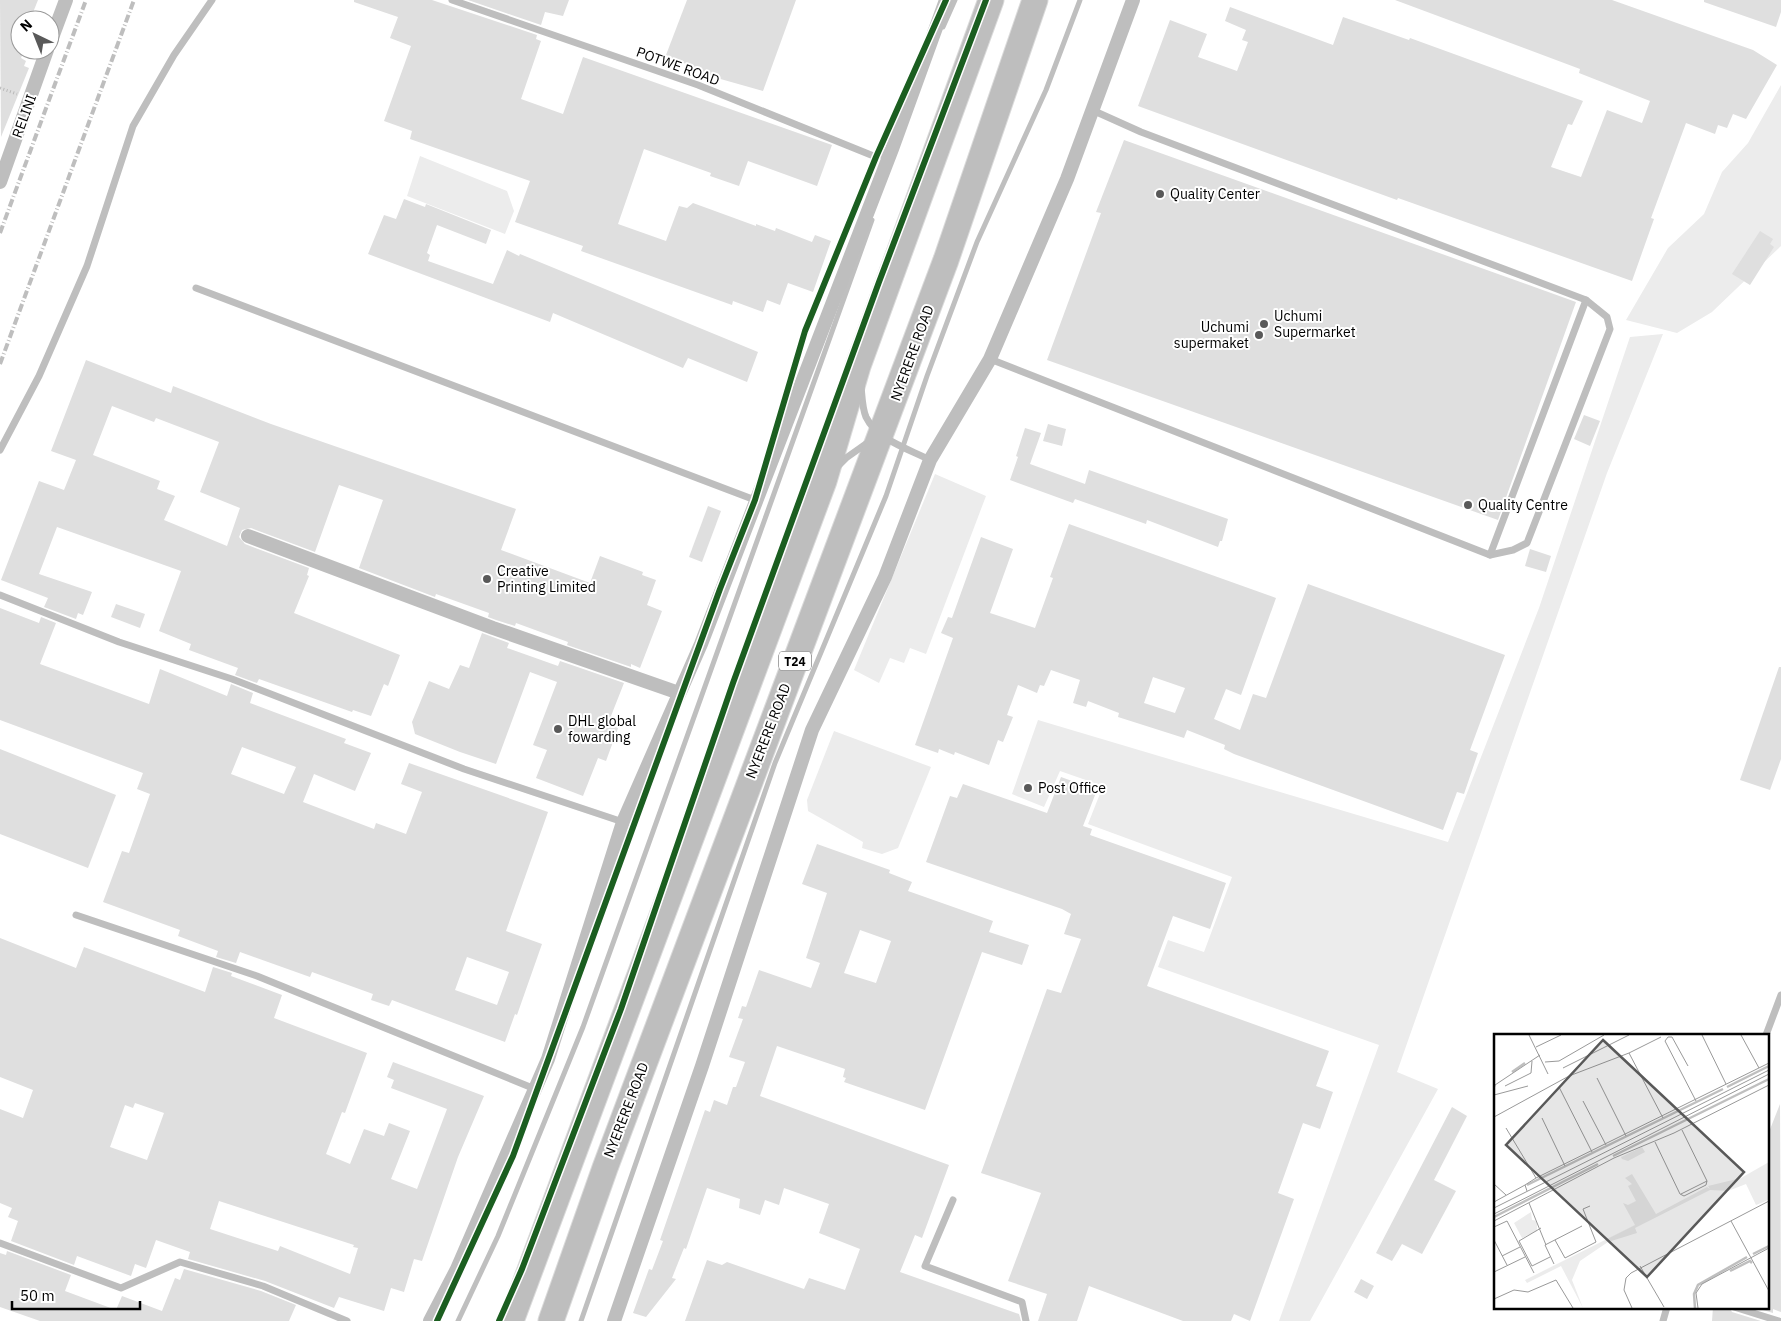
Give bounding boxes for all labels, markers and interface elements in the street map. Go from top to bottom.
north arrow [10,10,60,60]
text: N [16,15,36,36]
street label: POTWE ROAD [634,43,722,89]
street label: RELINI [8,92,40,140]
place label: Quality Center [1170,185,1260,203]
marker: Quality Center [1154,188,1166,200]
street label: NYERERE ROAD [886,303,938,403]
place label: Uchumi Supermarket [1274,307,1356,341]
place label: Uchumi supermaket [1174,318,1249,352]
marker: Uchumi Supermarket [1258,318,1270,330]
marker: Uchumi supermaket [1253,329,1265,341]
place label: Quality Centre [1478,496,1568,514]
marker: Quality Centre [1462,499,1474,511]
place label: Creative Printing Limited [497,562,596,596]
marker: Creative Printing Limited [481,573,493,585]
road number: T24 [779,651,811,670]
street label: NYERERE ROAD [742,681,794,781]
place label: DHL global fowarding [568,712,636,746]
marker: DHL global fowarding [552,723,564,735]
place label: Post Office [1038,779,1106,797]
marker: Post Office [1022,782,1034,794]
inset map [1494,1034,1768,1308]
street label: NYERERE ROAD [600,1060,652,1160]
scale bar [12,1278,140,1310]
text: 50 m [20,1286,55,1305]

